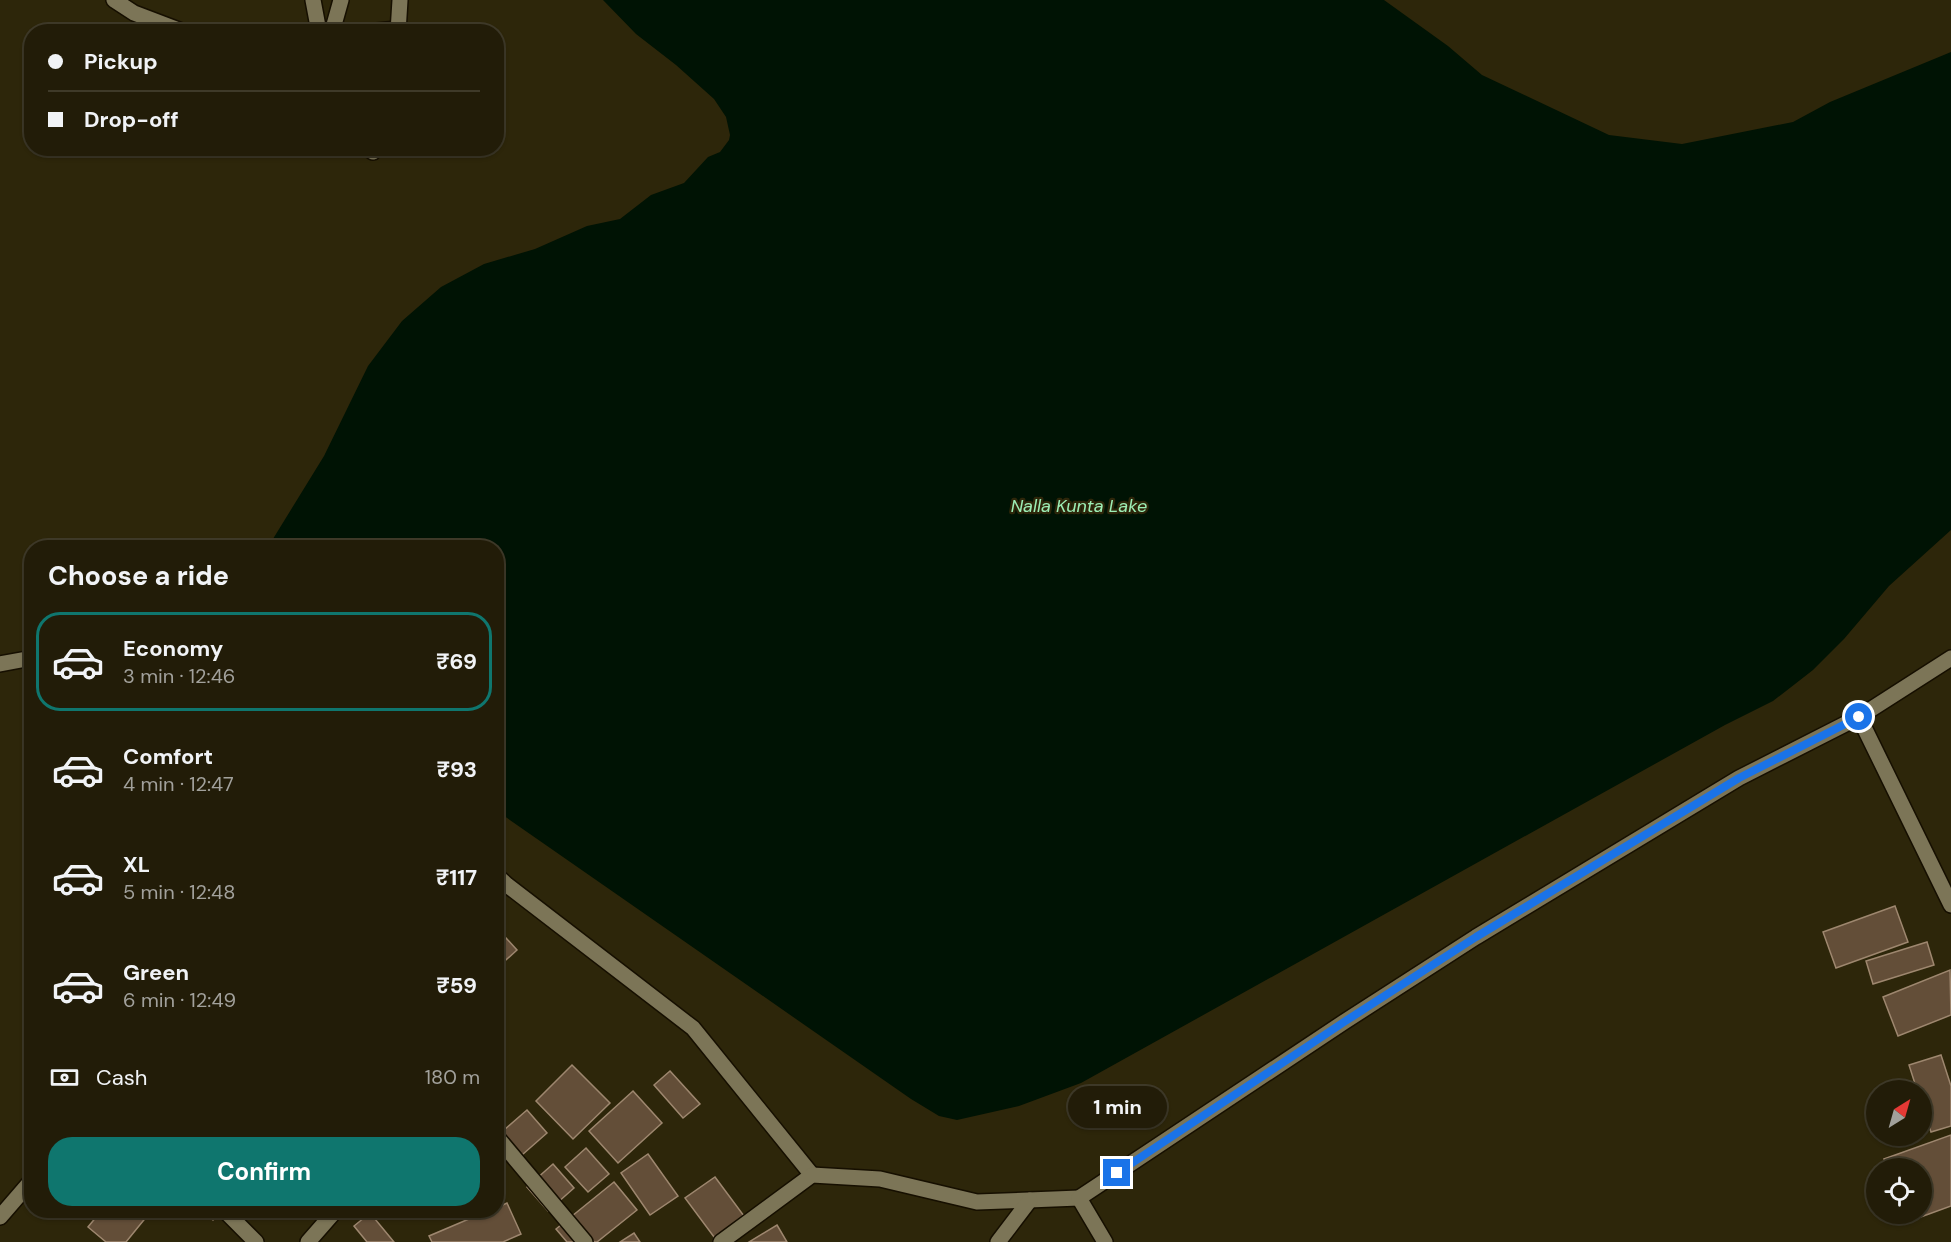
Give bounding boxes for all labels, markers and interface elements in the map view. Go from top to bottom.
text: Pickup [84,47,158,76]
text: Drop-off [84,105,179,134]
water label: Nalla Kunta Lake [1011,494,1147,518]
text: Choose a ride [48,558,229,593]
text: Economy [123,634,223,663]
icon: car [51,635,105,689]
text: ₹69 [436,647,477,676]
text: 3 min · 12:46 [123,663,235,689]
route start [1845,703,1872,730]
text: Comfort [123,742,213,771]
icon: car [51,743,105,797]
text: ₹93 [436,755,477,784]
text: 4 min · 12:47 [123,771,234,797]
text: XL [123,850,150,879]
icon: car [51,851,105,905]
text: ₹117 [436,863,477,892]
text: 5 min · 12:48 [123,879,235,905]
text: Green [123,958,189,987]
icon: car [51,959,105,1013]
text: ₹59 [436,971,477,1000]
text: 6 min · 12:49 [123,987,236,1013]
icon: cash [48,1061,81,1094]
text: Cash [96,1063,147,1092]
text: 180 m [425,1064,480,1090]
north arrow [1866,1080,1932,1146]
map controls [1866,1080,1932,1224]
callout: 1 min [1068,1086,1166,1128]
text: 1 min [1093,1094,1142,1120]
button: Confirm [48,1137,480,1206]
button: locate [1866,1158,1932,1224]
route end [1103,1159,1130,1186]

